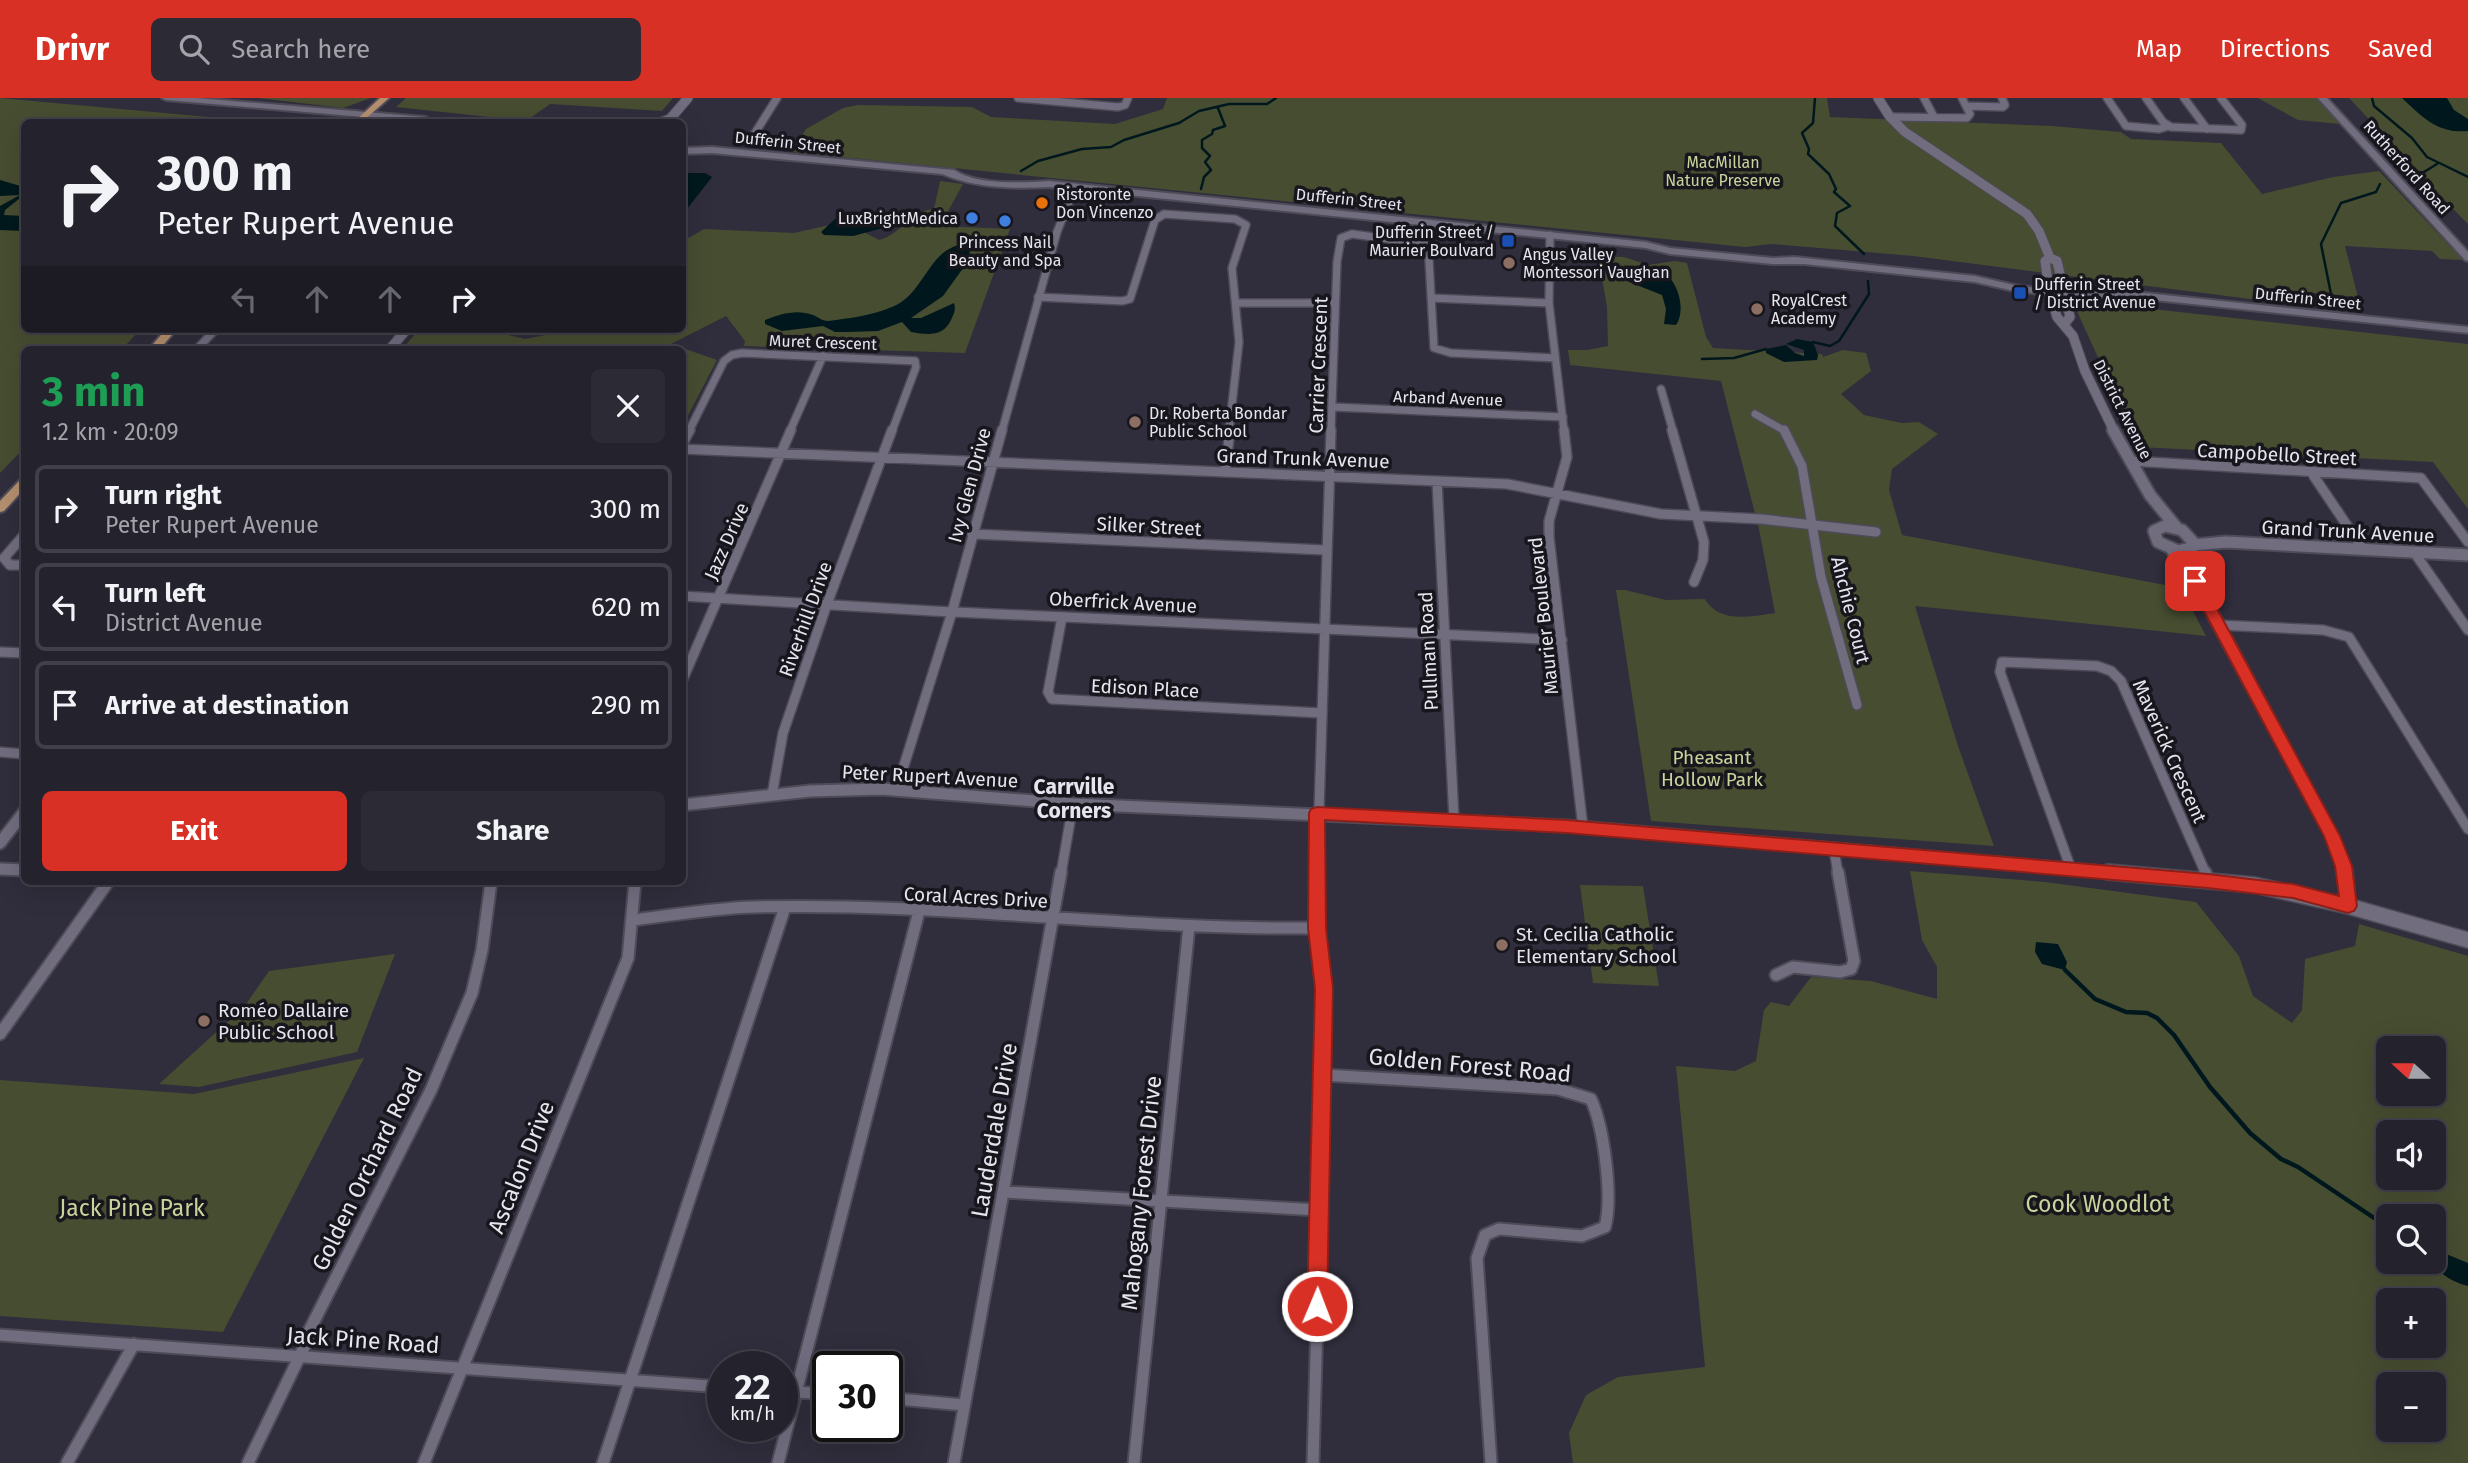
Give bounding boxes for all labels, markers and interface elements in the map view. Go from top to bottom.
search box [151,18,641,81]
text: Drivr [35,29,109,69]
icon: search [175,30,213,68]
text: Search here [231,34,370,65]
text: Map [2136,35,2182,63]
text: Directions [2220,35,2330,63]
text: Saved [2368,35,2433,63]
street label: Rutherford Road [2359,116,2454,218]
street label: Dufferin Street [734,127,842,158]
text: 300 m [157,144,293,203]
icon: right [42,147,133,238]
park label: MacMillan Nature Preserve [1665,153,1781,190]
street label: Dufferin Street [1295,184,1403,215]
place label: Ristoronte Don Vincenzo [1056,185,1154,222]
marker: Ristoronte Don Vincenzo [1034,195,1050,211]
text: Peter Rupert Avenue [157,204,454,242]
place label: LuxBrightMedica [838,209,958,228]
marker: LuxBrightMedica [964,210,980,226]
marker: Princess Nail Beauty and Spa [997,213,1013,229]
place label: Dufferin Street / Maurier Boulvard [1369,223,1494,260]
place label: Princess Nail Beauty and Spa [949,233,1061,270]
marker: Dufferin Street / Maurier Boulvard [1500,233,1516,249]
place label: Angus Valley Montessori Vaughan [1523,245,1670,282]
marker: Angus Valley Montessori Vaughan [1501,255,1517,271]
place label: Dufferin Street / District Avenue [2034,275,2156,312]
icon: left [225,280,263,318]
icon: ahead [298,280,336,318]
icon: ahead [371,280,409,318]
icon: right [444,280,482,318]
street label: Dufferin Street [2254,283,2362,314]
marker: Dufferin Street / District Avenue [2012,285,2028,301]
place label: RoyalCrest Academy [1771,291,1847,328]
street label: Carrier Crescent [1305,296,1332,434]
marker: RoyalCrest Academy [1749,301,1765,317]
street label: Muret Crescent [769,331,877,354]
street label: District Avenue [2089,356,2156,462]
text: 3 min [42,367,145,417]
button: close [591,369,665,443]
street label: Arband Avenue [1393,387,1503,410]
place label: Dr. Roberta Bondar Public School [1149,404,1288,441]
marker: Dr. Roberta Bondar Public School [1127,414,1143,430]
text: 1.2 km · 20:09 [42,418,179,446]
street label: Ivy Glen Drive [943,425,996,545]
street label: Campobello Street [2197,439,2358,470]
street label: Grand Trunk Avenue [1216,444,1390,473]
text: Turn right [105,480,222,511]
icon: right [46,490,84,528]
text: 300 m [590,494,661,525]
street label: Jazz Drive [699,499,754,583]
text: Peter Rupert Avenue [105,511,319,539]
street label: Silker Street [1096,512,1202,541]
street label: Grand Trunk Avenue [2261,515,2435,548]
street label: Maurier Boulevard [1524,536,1563,696]
pin [2165,551,2225,611]
street label: Ahchie Court [1826,554,1875,666]
street label: Riverhill Drive [774,558,837,680]
icon: arrive [2176,562,2214,600]
text: Turn left [105,578,206,609]
street label: Oberfrick Avenue [1048,587,1198,618]
icon: left [46,588,84,626]
street label: Pullman Road [1414,591,1443,711]
text: 620 m [591,592,661,623]
text: District Avenue [105,609,262,637]
street label: Edison Place [1090,674,1200,703]
street label: Maverick Crescent [2128,676,2212,827]
icon: arrive [46,686,84,724]
text: Arrive at destination [105,690,349,721]
text: 290 m [591,690,661,721]
park label: Pheasant Hollow Park [1661,746,1763,791]
street label: Peter Rupert Avenue [841,760,1019,793]
district label: Carrville Corners [1034,774,1115,824]
button: Exit [42,791,347,871]
button: Share [361,791,665,871]
street label: Coral Acres Drive [903,882,1049,913]
place label: St. Cecilia Catholic Elementary School [1516,923,1677,968]
marker: St. Cecilia Catholic Elementary School [1494,937,1510,953]
place label: Roméo Dallaire Public School [218,999,349,1044]
marker: Roméo Dallaire Public School [196,1013,212,1029]
north arrow [2376,1036,2446,1106]
map controls [2376,1036,2446,1442]
street label: Lauderdale Drive [965,1040,1023,1220]
street label: Golden Forest Road [1368,1042,1572,1088]
street label: Golden Orchard Road [306,1063,428,1275]
street label: Mahogany Forest Drive [1115,1074,1167,1312]
street label: Ascalon Drive [482,1097,560,1237]
button: sound [2376,1120,2446,1190]
park label: Cook Woodlot [2026,1190,2171,1218]
park label: Jack Pine Park [59,1194,205,1222]
button: search [2376,1204,2446,1274]
position arrow [1280,1269,1354,1343]
button: + [2376,1288,2446,1358]
street label: Jack Pine Road [286,1321,440,1359]
speed limit sign: 30 [812,1351,903,1442]
text: 22 [734,1366,771,1408]
button: − [2376,1372,2446,1442]
text: km/h [730,1403,775,1425]

